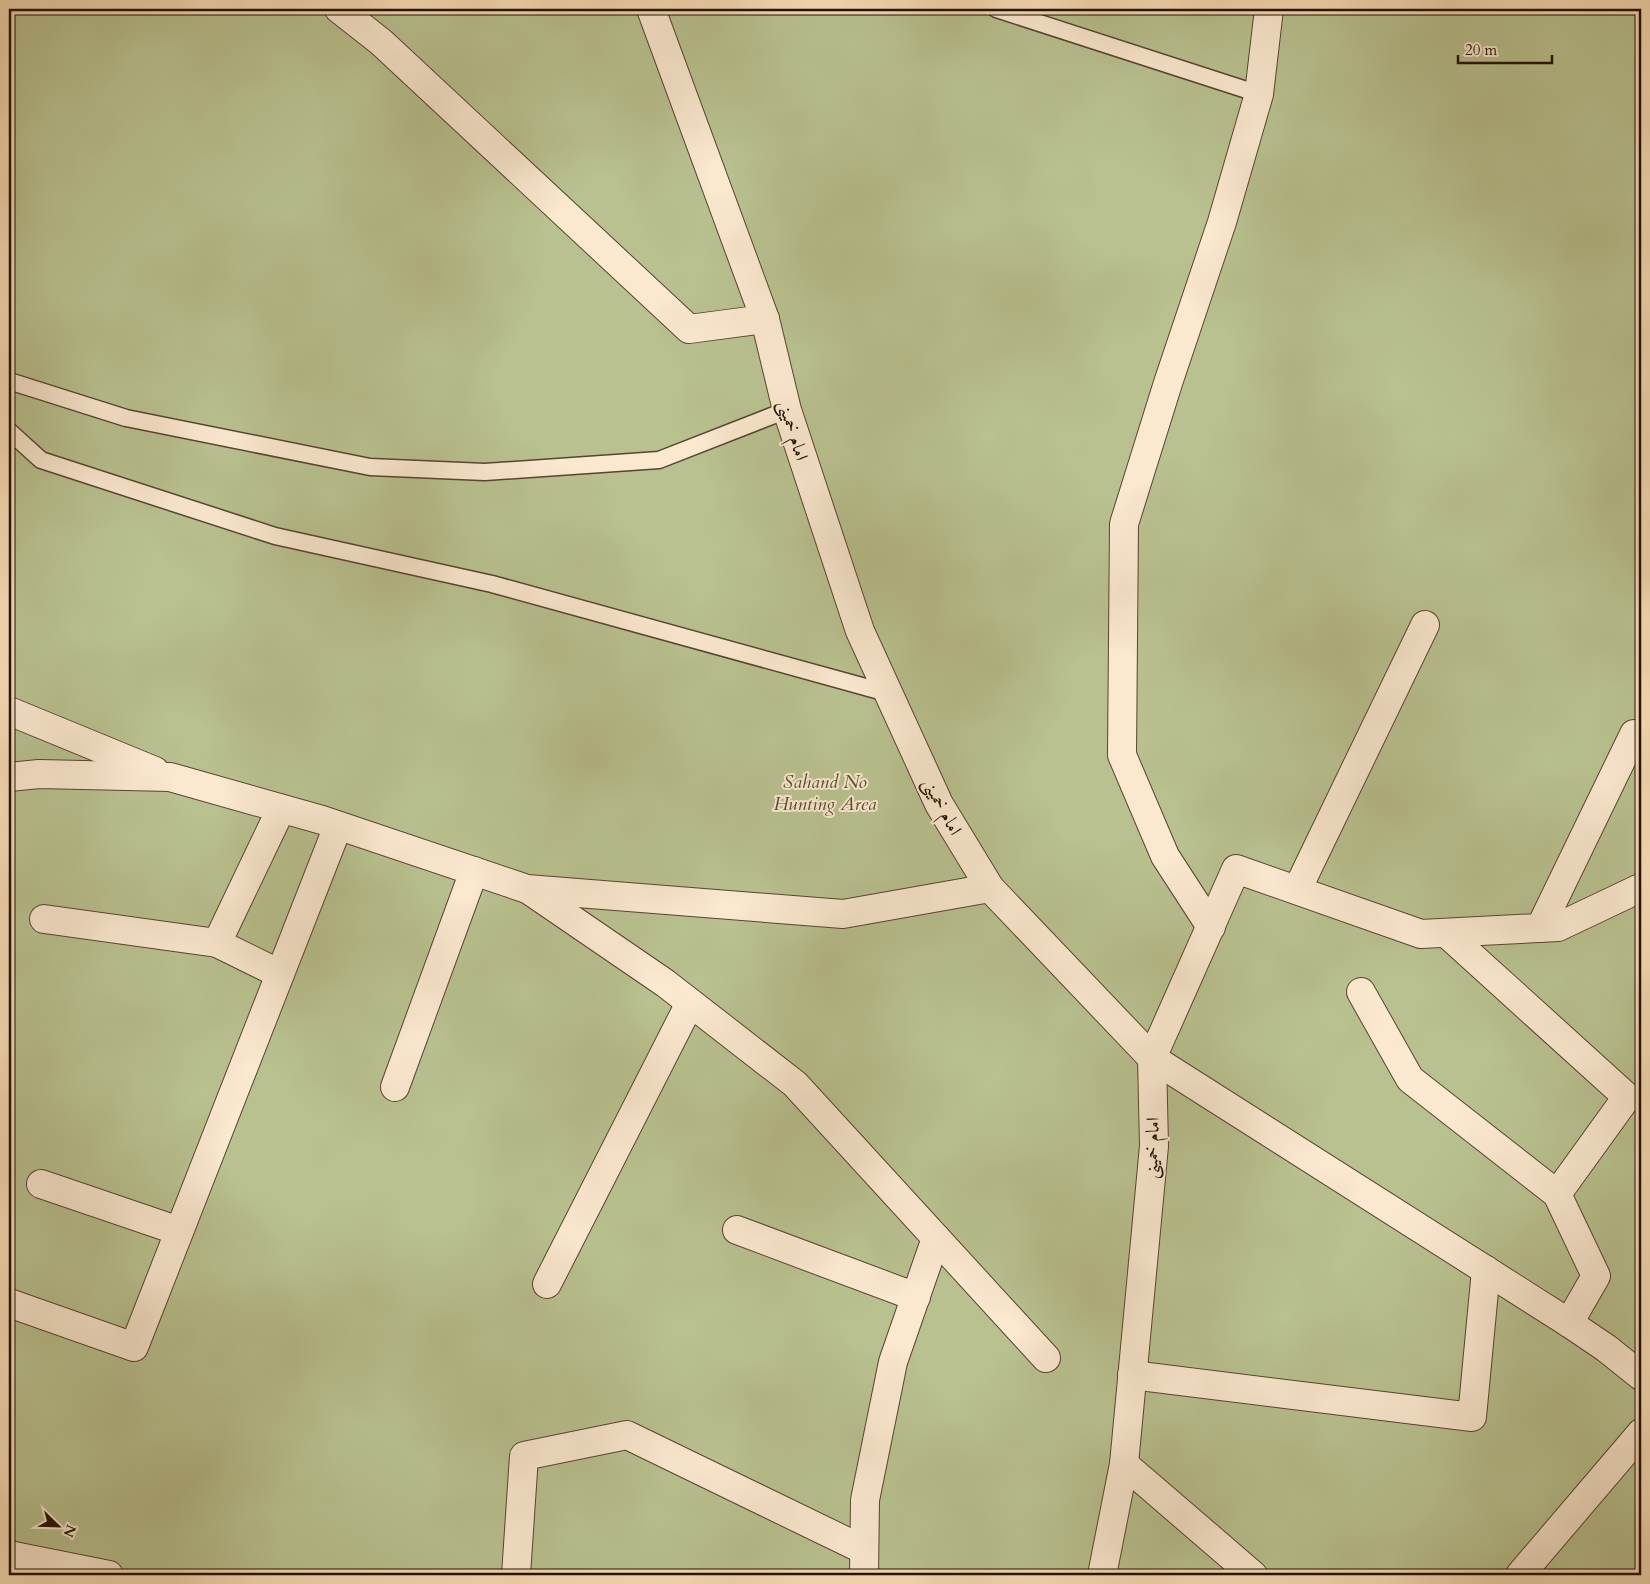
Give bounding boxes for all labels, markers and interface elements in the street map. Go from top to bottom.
scale bar [1458,32,1551,64]
text: 20 m [1465,40,1497,60]
street label: امام خمینی [769,397,815,465]
park label: Sahand No Hunting Area [773,769,877,817]
street label: امام خمینی [913,773,968,841]
street label: امام خمینی [1138,1117,1169,1180]
north arrow [32,1502,82,1552]
text: N [58,1522,81,1540]

